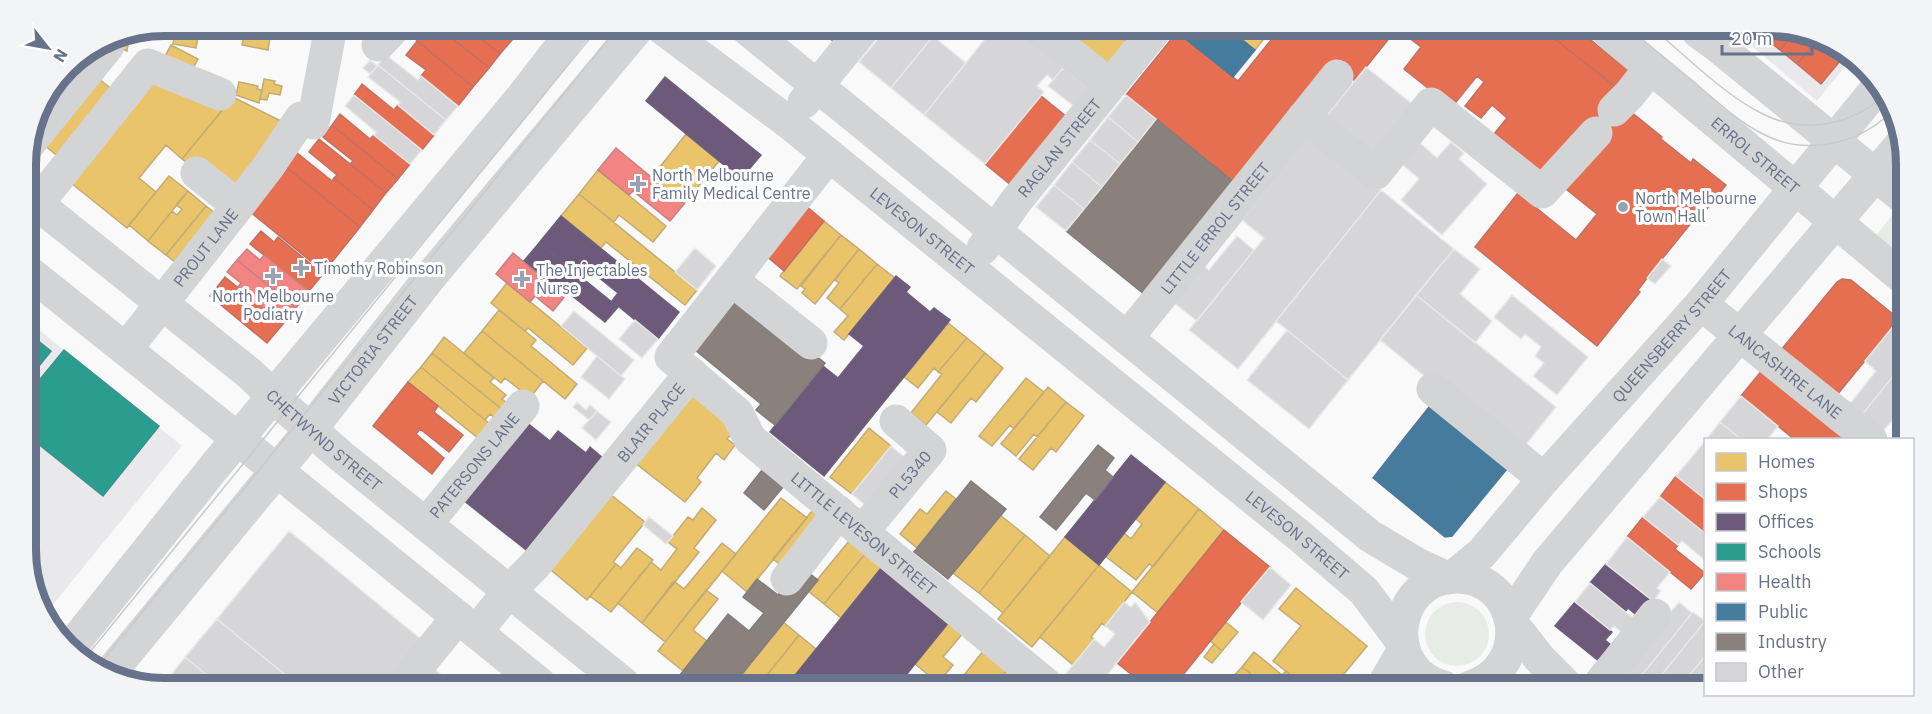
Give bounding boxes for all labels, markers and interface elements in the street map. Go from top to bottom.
north arrow [18,18,78,78]
scale bar [1722,18,1812,56]
text: 20 m [1731,27,1773,50]
text: N [49,46,72,66]
street label: RAGLAN STREET [1013,94,1105,201]
street label: ERROL STREET [1707,112,1804,198]
street label: LITTLE ERROL STREET [1156,158,1274,298]
place label: North Melbourne Family Medical Centre [652,165,811,203]
marker: North Melbourne Family Medical Centre [629,175,647,193]
street label: LEVESON STREET [866,183,979,279]
place label: North Melbourne Town Hall [1635,188,1757,226]
marker: North Melbourne Town Hall [1616,200,1630,214]
street label: PROUT LANE [169,204,242,291]
place label: Timothy Robinson [314,258,444,278]
marker: Timothy Robinson [292,259,310,277]
place label: The Injectables Nurse [536,260,648,298]
street label: QUEENSBERRY STREET [1608,265,1735,406]
marker: North Melbourne Podiatry [264,267,282,285]
marker: The Injectables Nurse [513,270,531,288]
place label: North Melbourne Podiatry [212,286,334,324]
street label: VICTORIA STREET [324,291,422,409]
street label: LANCASHIRE LANE [1725,320,1846,423]
street label: BLAIR PLACE [612,379,689,466]
street label: CHETWYND STREET [262,385,386,495]
street label: PATERSONS LANE [425,408,524,522]
legend [1704,438,1914,696]
street label: PL5340 [884,446,936,502]
text: Homes [1758,450,1815,473]
street label: LITTLE LEVESON STREET [787,467,941,599]
text: Shops [1758,480,1808,503]
street label: LEVESON STREET [1242,486,1353,584]
text: Offices [1758,510,1814,533]
text: Schools [1758,540,1822,563]
text: Health [1758,570,1812,593]
text: Public [1758,600,1808,623]
text: Industry [1758,630,1827,653]
text: Other [1758,660,1804,683]

